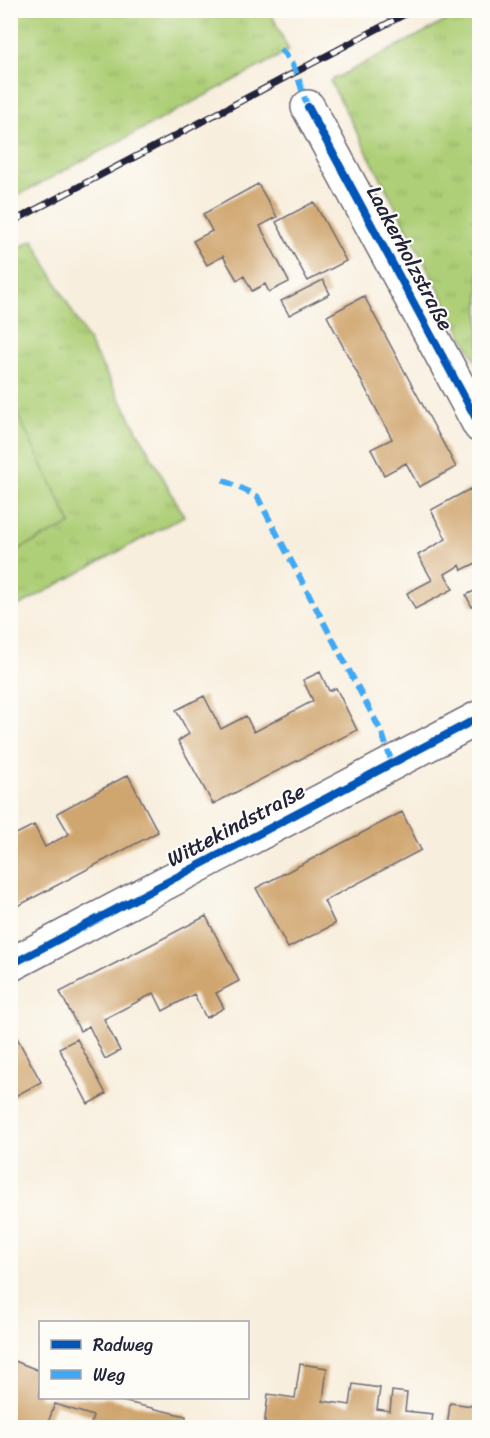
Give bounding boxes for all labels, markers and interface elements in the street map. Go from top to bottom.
street label: Laakerholzstraße [356,179,464,337]
street label: Wittekindstraße [160,772,313,878]
legend [39,1321,249,1399]
text: Radweg [93,1329,153,1361]
text: Weg [93,1359,125,1391]

